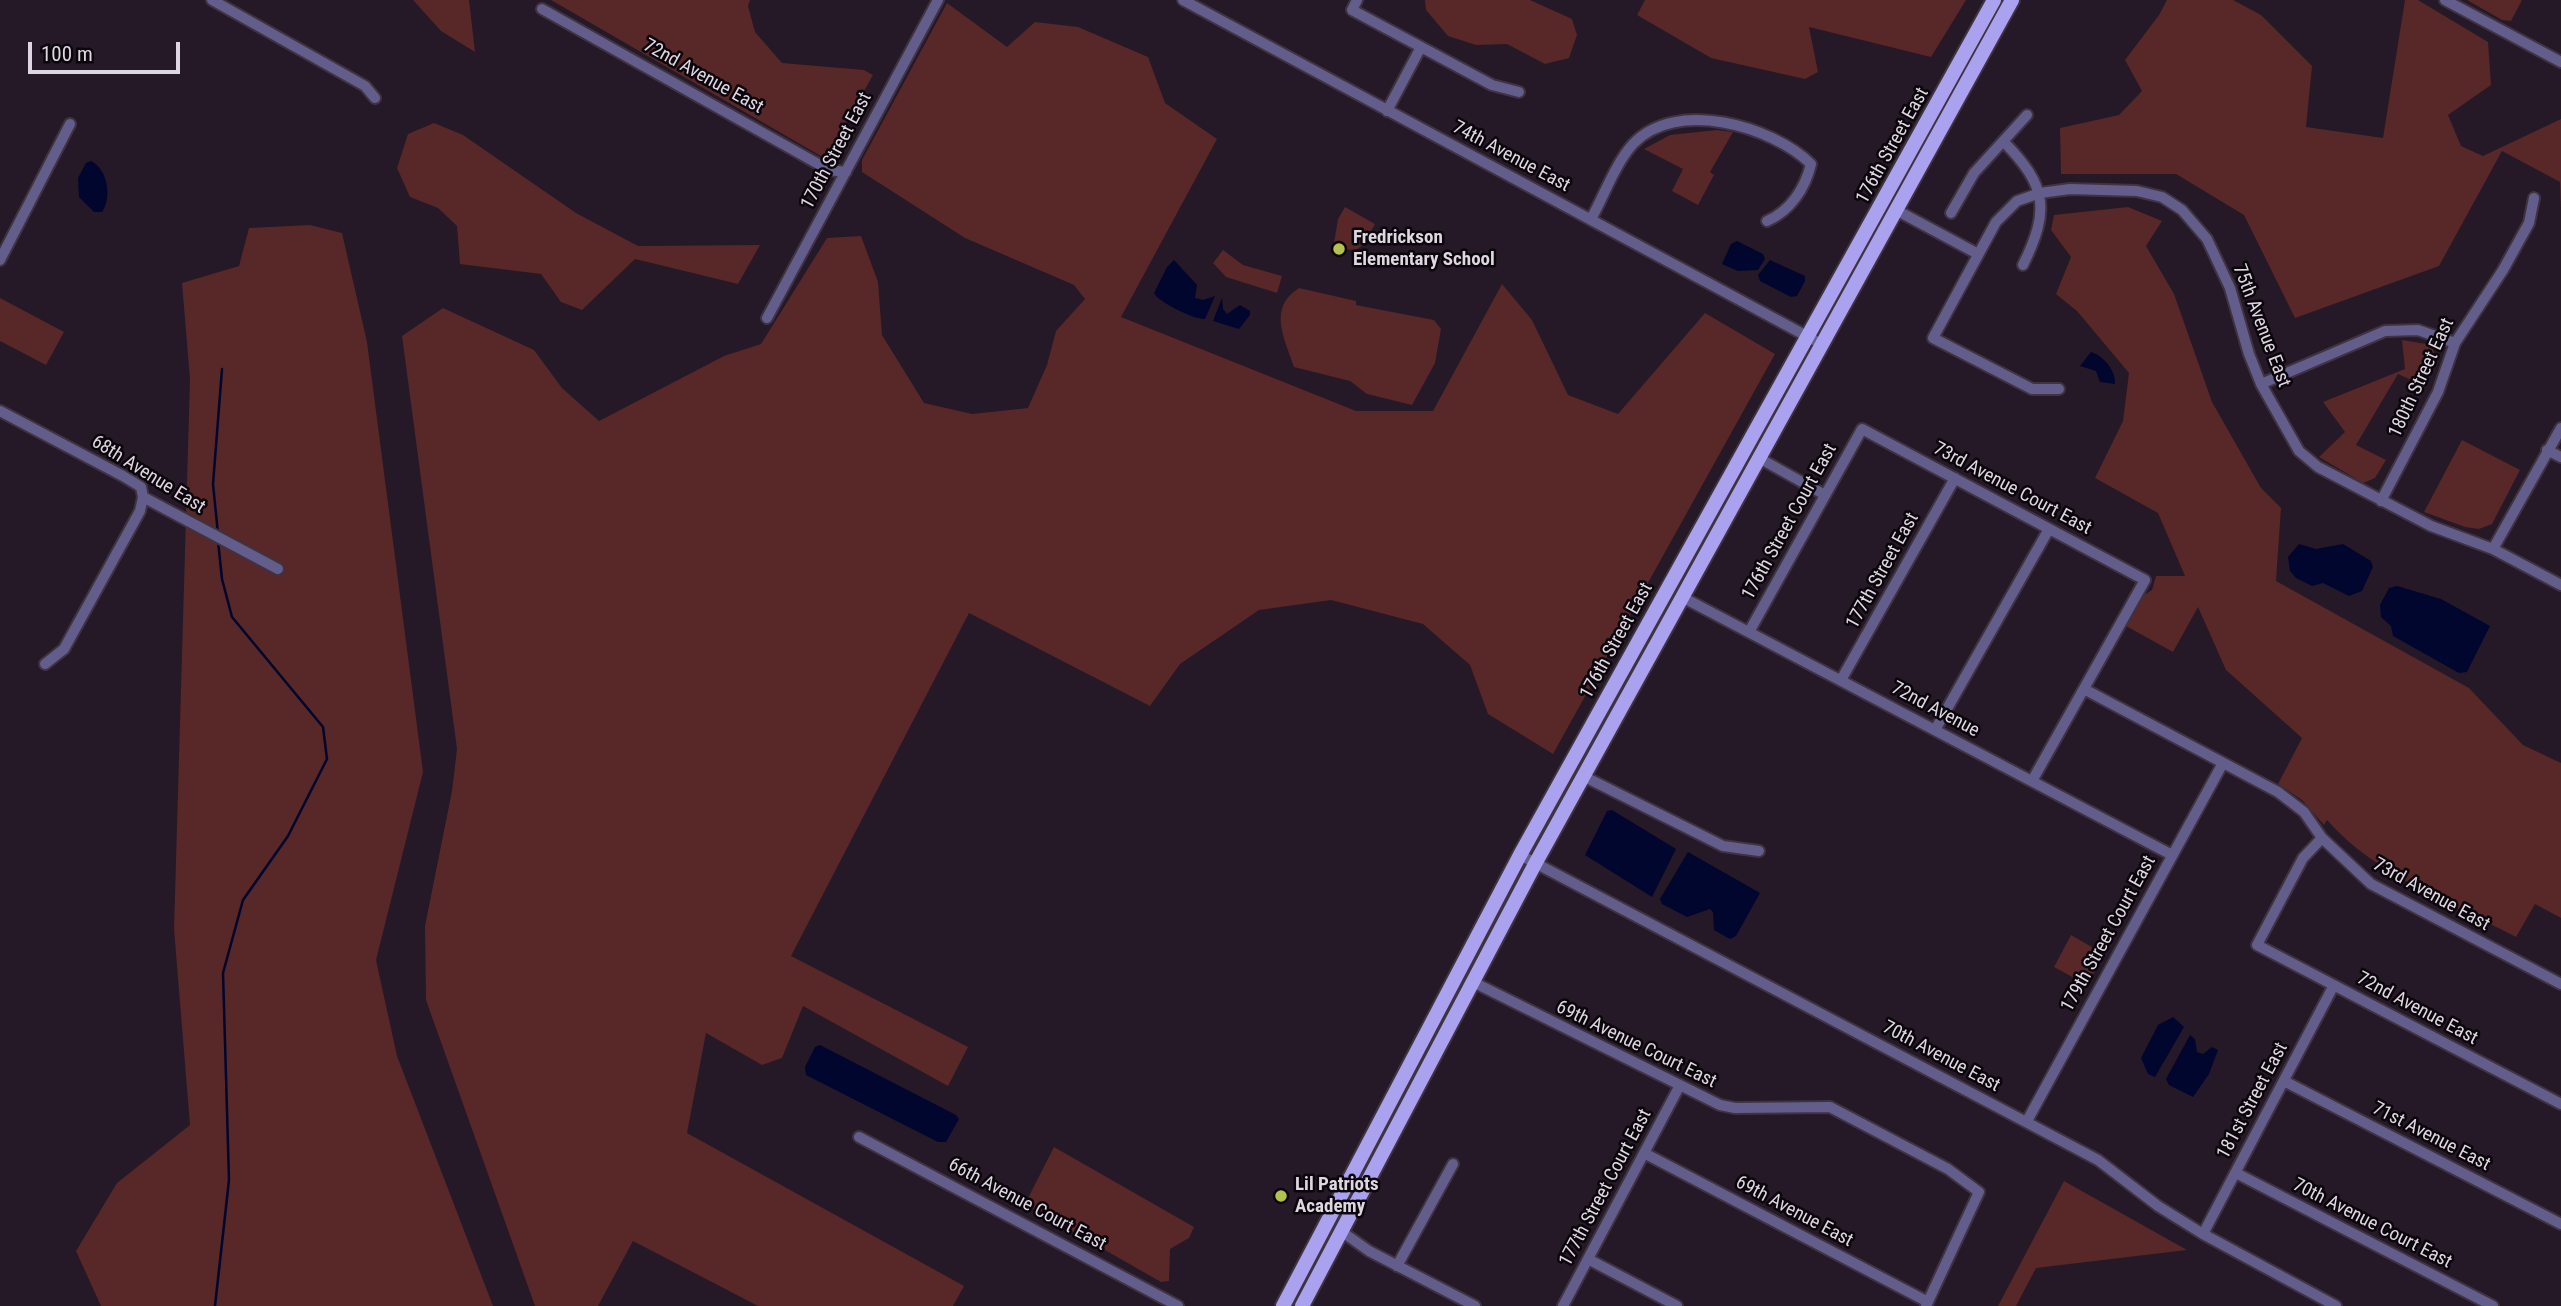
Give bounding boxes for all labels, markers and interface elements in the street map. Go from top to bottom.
scale bar [32,28,184,72]
street label: 72nd Avenue East [639,35,767,119]
text: 100 m [41,42,93,66]
street label: 176th Street East [1852,84,1934,208]
street label: 170th Street East [797,89,877,213]
street label: 74th Avenue East [1448,116,1574,198]
place label: Fredrickson Elementary School [1353,227,1495,271]
marker: Fredrickson Elementary School [1331,241,1347,257]
street label: 75th Avenue East [2227,261,2295,391]
street label: 180th Street East [2384,315,2460,441]
street label: 68th Avenue East [87,431,209,519]
street label: 73rd Avenue Court East [1929,438,2095,540]
street label: 176th Street Court East [1738,440,1842,604]
street label: 177th Street East [1842,509,1924,633]
street label: 176th Street East [1576,579,1658,703]
street label: 72nd Avenue [1887,677,1983,743]
street label: 179th Street Court East [2057,852,2161,1016]
street label: 73rd Avenue East [2369,854,2493,936]
street label: 72nd Avenue East [2353,968,2481,1050]
street label: 69th Avenue Court East [1552,996,1720,1094]
street label: 70th Avenue East [1878,1016,2004,1098]
street label: 181st Street East [2213,1039,2293,1163]
street label: 71st Avenue East [2368,1097,2494,1177]
street label: 177th Street Court East [1555,1106,1657,1270]
street label: 66th Avenue Court East [944,1154,1110,1256]
street label: 69th Avenue East [1731,1171,1857,1253]
place label: Lil Patriots Academy [1295,1174,1379,1218]
street label: 70th Avenue Court East [2289,1174,2455,1274]
marker: Lil Patriots Academy [1273,1188,1289,1204]

